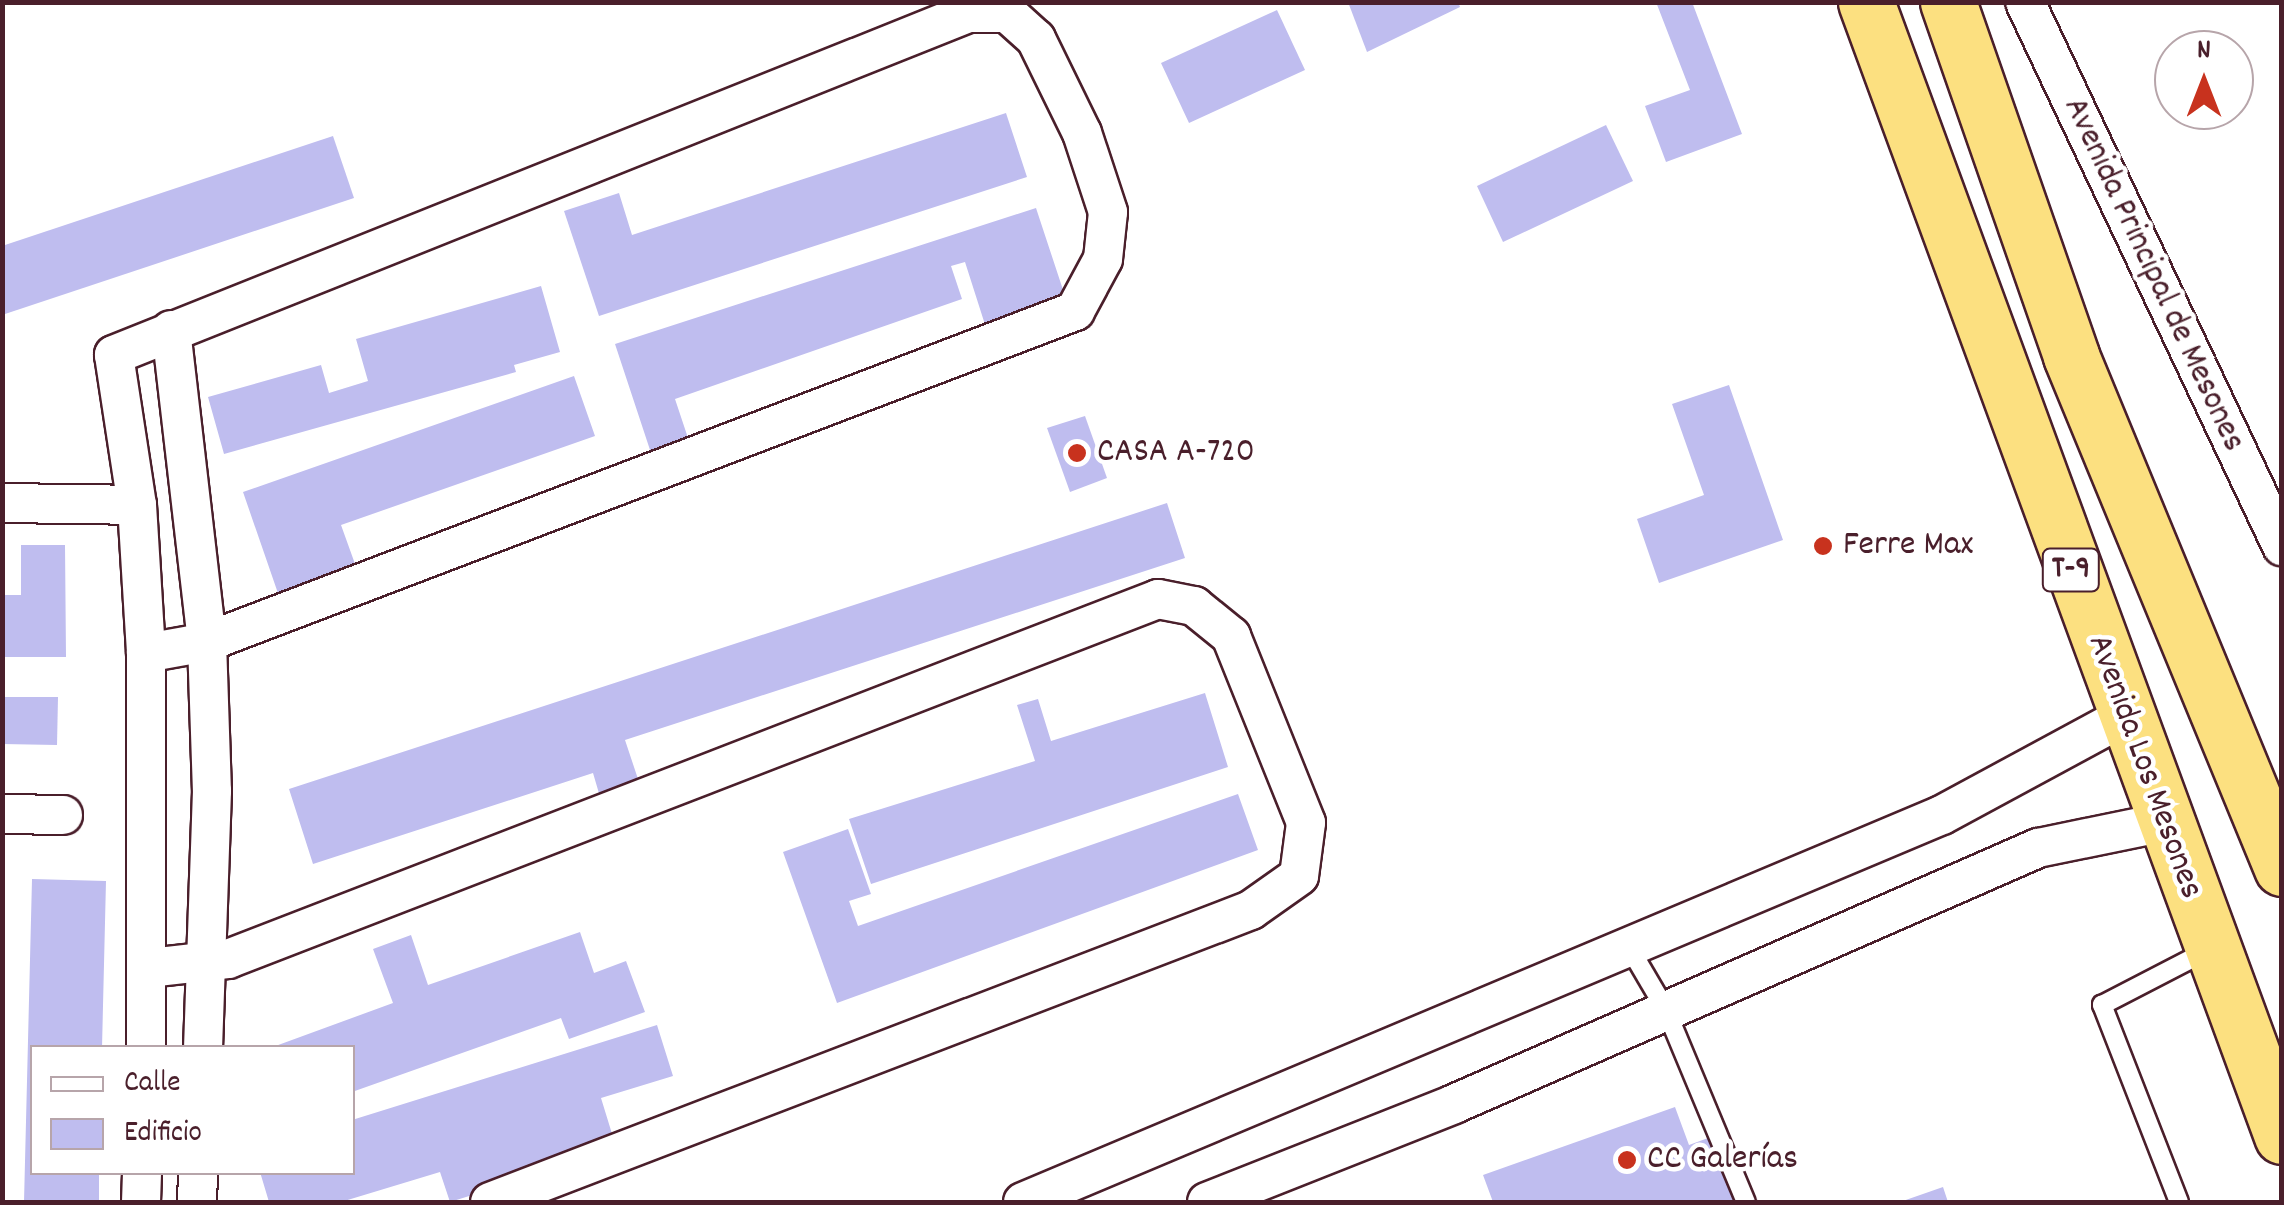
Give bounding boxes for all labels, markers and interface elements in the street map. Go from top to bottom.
north arrow [2154,30,2254,130]
text: N [2197,32,2211,72]
street label: Avenida Principal de Mesones [2052,91,2254,459]
place label: CASA A-720 [1097,432,1255,474]
marker: CASA A-720 [1066,442,1088,464]
place label: Ferre Max [1843,525,1973,567]
marker: Ferre Max [1812,535,1834,557]
road number: T-9 [2041,543,2101,597]
street label: Avenida Los Mesones [2077,629,2211,905]
legend [30,1045,355,1175]
text: Calle [124,1063,180,1106]
text: Edificio [124,1113,202,1156]
place label: CC Galerías [1647,1139,1798,1181]
marker: CC Galerías [1616,1149,1638,1171]

